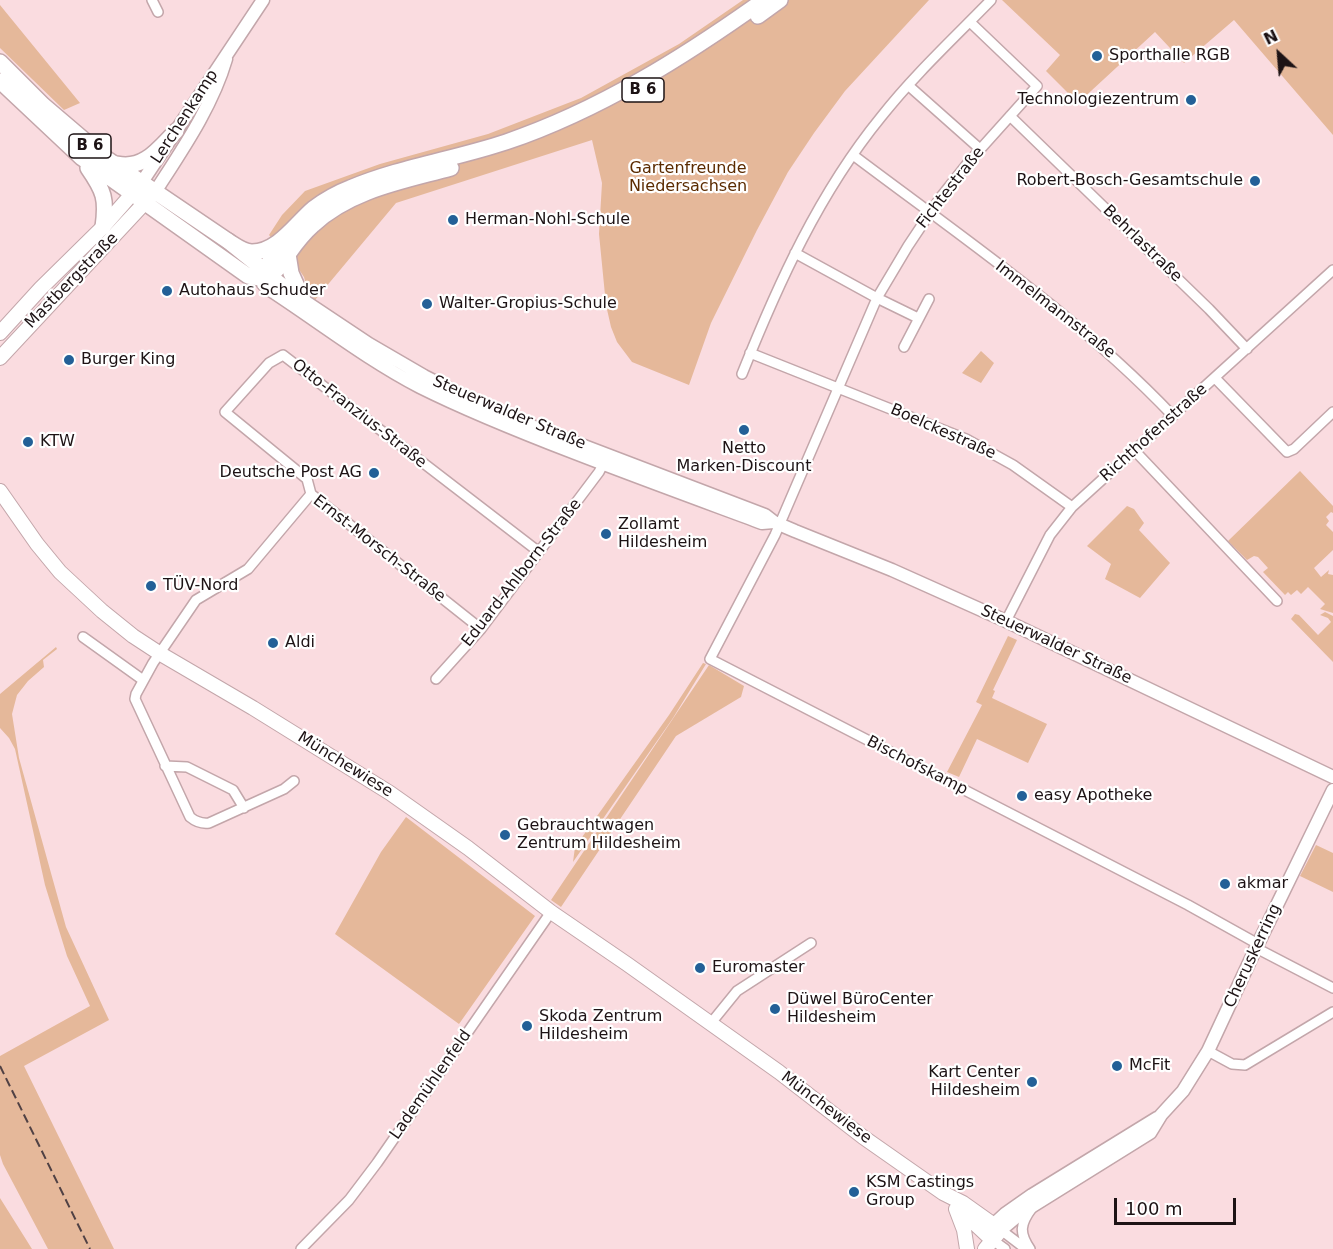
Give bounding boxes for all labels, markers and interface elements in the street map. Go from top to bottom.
north arrow [1249,24,1309,84]
text: N [1261,26,1281,49]
place label: Sporthalle RGB [1109,46,1230,66]
marker: Sporthalle RGB [1090,49,1104,63]
street label: Lerchenkamp [147,66,223,168]
road number: B 6 [622,78,664,102]
place label: Technologiezentrum [1018,90,1179,110]
marker: Technologiezentrum [1184,93,1198,107]
road number: B 6 [69,134,111,158]
street label: Fichtestraße [913,143,989,233]
park label: Gartenfreunde Niedersachsen [629,159,747,197]
place label: Robert-Bosch-Gesamtschule [1016,171,1243,191]
marker: Robert-Bosch-Gesamtschule [1248,174,1262,188]
street label: Behrlastraße [1098,201,1186,287]
place label: Herman-Nohl-Schule [465,210,630,230]
marker: Herman-Nohl-Schule [446,213,460,227]
street label: Mastbergstraße [21,229,123,333]
street label: Immelmannstraße [991,257,1119,363]
place label: Autohaus Schuder [179,281,325,301]
marker: Autohaus Schuder [160,284,174,298]
place label: Walter-Gropius-Schule [439,294,617,314]
marker: Walter-Gropius-Schule [420,297,434,311]
place label: Burger King [81,350,175,370]
marker: Burger King [62,353,76,367]
street label: Otto-Franzius-Straße [288,356,430,472]
street label: Steuerwalder Straße [430,372,588,454]
street label: Richthofenstraße [1097,380,1211,486]
street label: Boelckestraße [887,400,999,464]
marker: Netto Marken-Discount [737,423,751,437]
place label: KTW [40,432,75,452]
marker: KTW [21,435,35,449]
place label: Netto Marken-Discount [677,439,811,477]
place label: Deutsche Post AG [220,463,362,483]
marker: Deutsche Post AG [367,466,381,480]
street label: Ernst-Morsch-Straße [309,491,449,607]
street label: Eduard-Ahlborn-Straße [458,495,586,651]
place label: Zollamt Hildesheim [618,515,707,553]
marker: Zollamt Hildesheim [599,527,613,541]
place label: TÜV-Nord [163,576,238,596]
marker: TÜV-Nord [144,579,158,593]
street label: Steuerwalder Straße [977,602,1135,688]
place label: Aldi [285,633,315,653]
marker: Aldi [266,636,280,650]
street label: Münchewiese [294,728,396,802]
street label: Bischofskamp [863,732,971,800]
place label: easy Apotheke [1034,786,1152,806]
marker: easy Apotheke [1015,789,1029,803]
place label: Gebrauchtwagen Zentrum Hildesheim [517,816,681,854]
marker: Gebrauchtwagen Zentrum Hildesheim [498,828,512,842]
place label: akmar [1237,874,1288,894]
marker: akmar [1218,877,1232,891]
street label: Cheruskerring [1221,901,1285,1011]
place label: Euromaster [712,958,805,978]
marker: Euromaster [693,961,707,975]
place label: Düwel BüroCenter Hildesheim [787,990,933,1028]
marker: Düwel BüroCenter Hildesheim [768,1002,782,1016]
place label: Skoda Zentrum Hildesheim [539,1007,662,1045]
marker: Skoda Zentrum Hildesheim [520,1019,534,1033]
street label: Lademühlenfeld [386,1027,476,1143]
place label: McFit [1129,1056,1170,1076]
marker: McFit [1110,1059,1124,1073]
place label: Kart Center Hildesheim [928,1063,1020,1101]
street label: Münchewiese [777,1068,875,1148]
marker: Kart Center Hildesheim [1025,1075,1039,1089]
place label: KSM Castings Group [866,1173,974,1211]
marker: KSM Castings Group [847,1185,861,1199]
scale bar [1117,1186,1238,1224]
text: 100 m [1125,1198,1183,1219]

